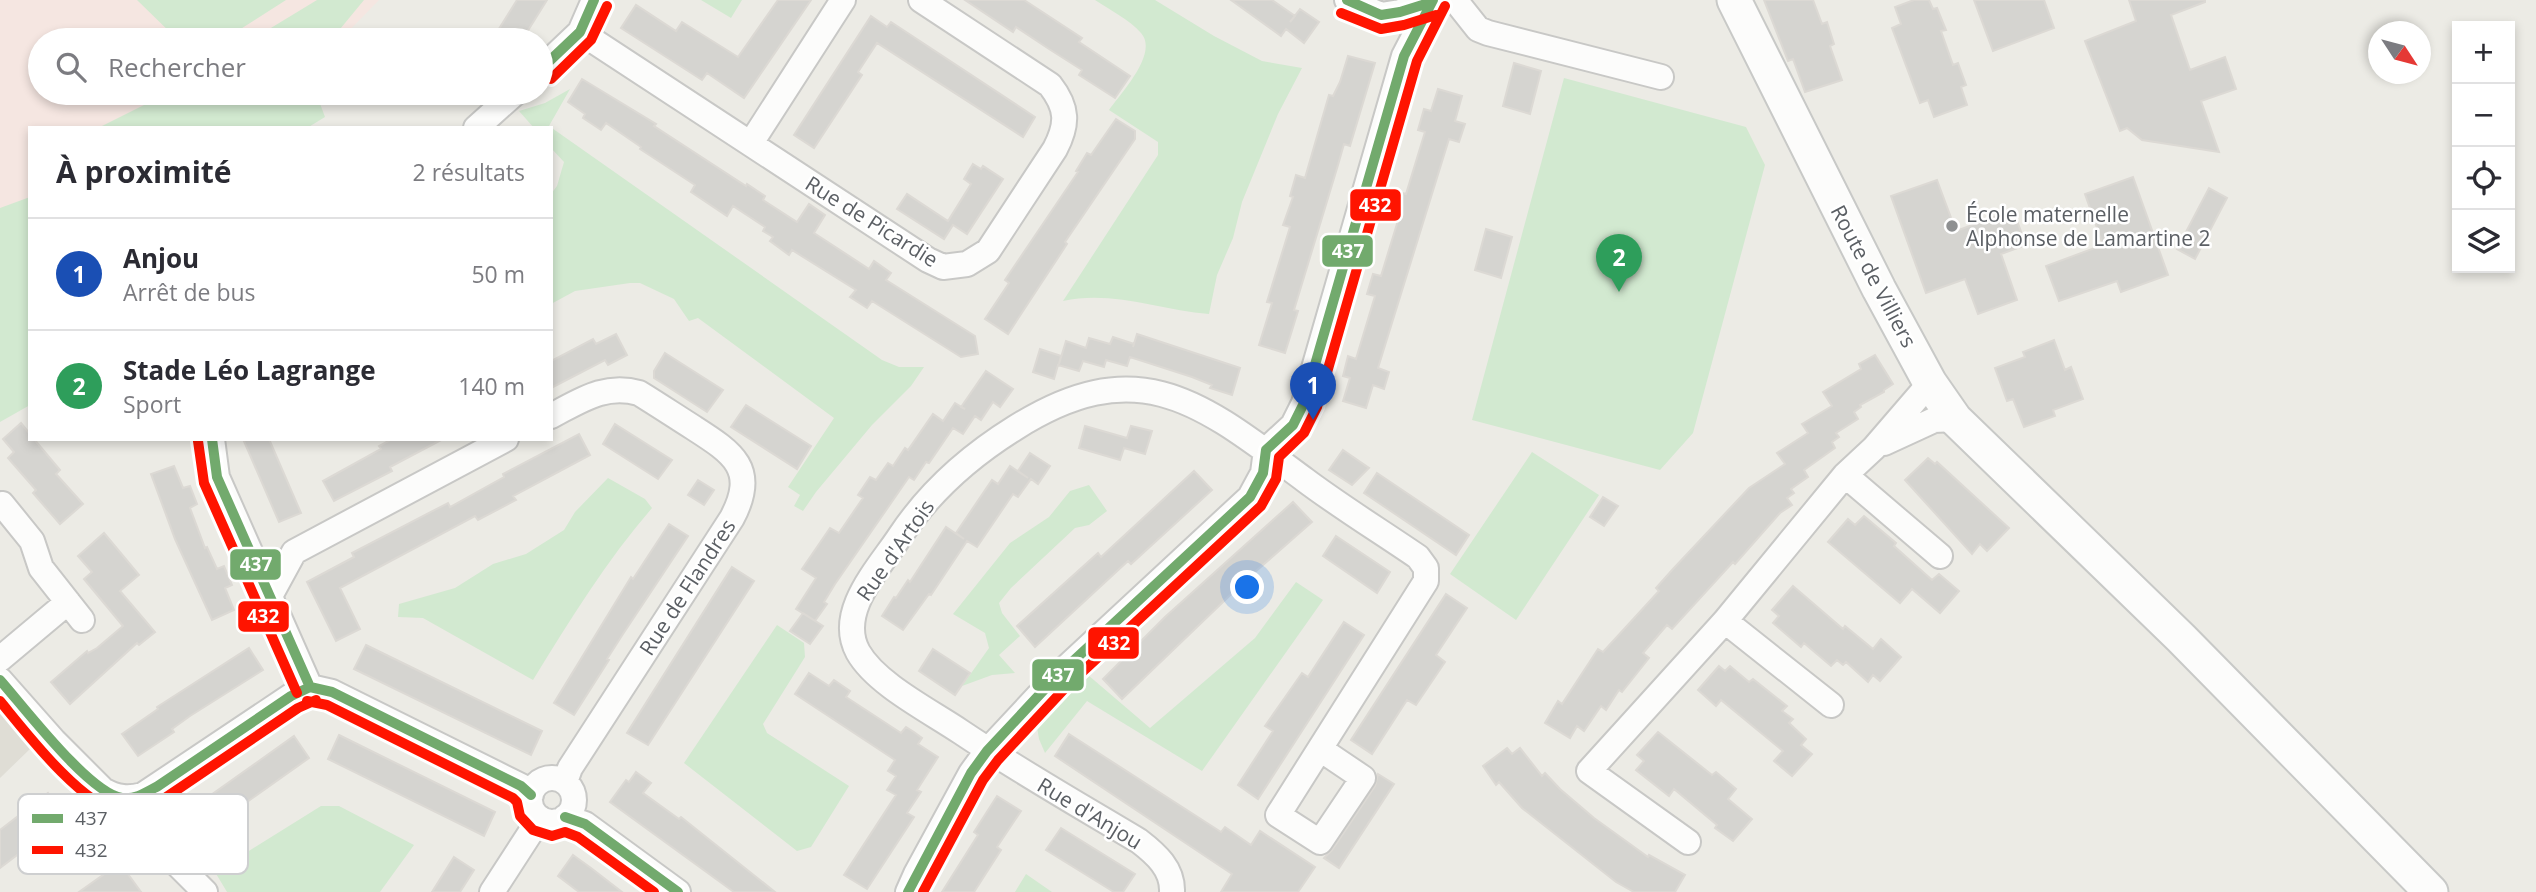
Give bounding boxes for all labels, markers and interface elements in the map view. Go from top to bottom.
north arrow [2368,21,2431,84]
map controls [2452,21,2515,273]
button: + [2452,21,2515,84]
search box [28,28,553,105]
icon: search [52,48,90,86]
text: Rechercher [108,49,246,85]
button: − [2452,84,2515,147]
button: locate [2452,147,2515,210]
text: À proximité [56,151,232,192]
text: 2 résultats [413,156,525,188]
street label: Rue de Picardie [800,169,944,273]
line badge: 432 [1349,188,1402,222]
text: 432 [1359,192,1391,218]
street label: Route de Villiers [1825,200,1923,352]
place label: École maternelle Alphonse de Lamartine 2 [1966,200,2210,252]
button: layers [2452,210,2515,273]
marker: École maternelle Alphonse de Lamartine 2 [1944,218,1960,234]
line badge: 437 [1321,234,1374,268]
pin: 2 [1596,234,1642,292]
text: 437 [1332,238,1364,264]
text: Anjou [123,240,199,276]
text: 1 [72,258,86,290]
text: 50 m [471,258,525,290]
text: Arrêt de bus [123,276,256,308]
text: Stade Léo Lagrange [123,352,376,388]
pin: 1 [1290,362,1336,420]
text: 2 [72,370,86,402]
text: 140 m [458,370,525,402]
text: Sport [123,388,181,420]
street label: Rue d'Artois [850,494,940,606]
street label: Rue de Flandres [632,513,742,661]
line badge: 437 [229,548,282,581]
text: 437 [240,551,272,577]
your location [1230,570,1264,604]
line badge: 432 [237,600,290,633]
text: 432 [247,603,279,629]
line badge: 432 [1087,626,1140,660]
text: 432 [1098,630,1130,656]
line badge: 437 [1031,658,1085,692]
text: 437 [1042,662,1074,688]
street label: Rue d'Anjou [1032,771,1148,855]
legend [18,794,248,874]
text: 437 [75,805,108,831]
text: 432 [75,837,108,863]

